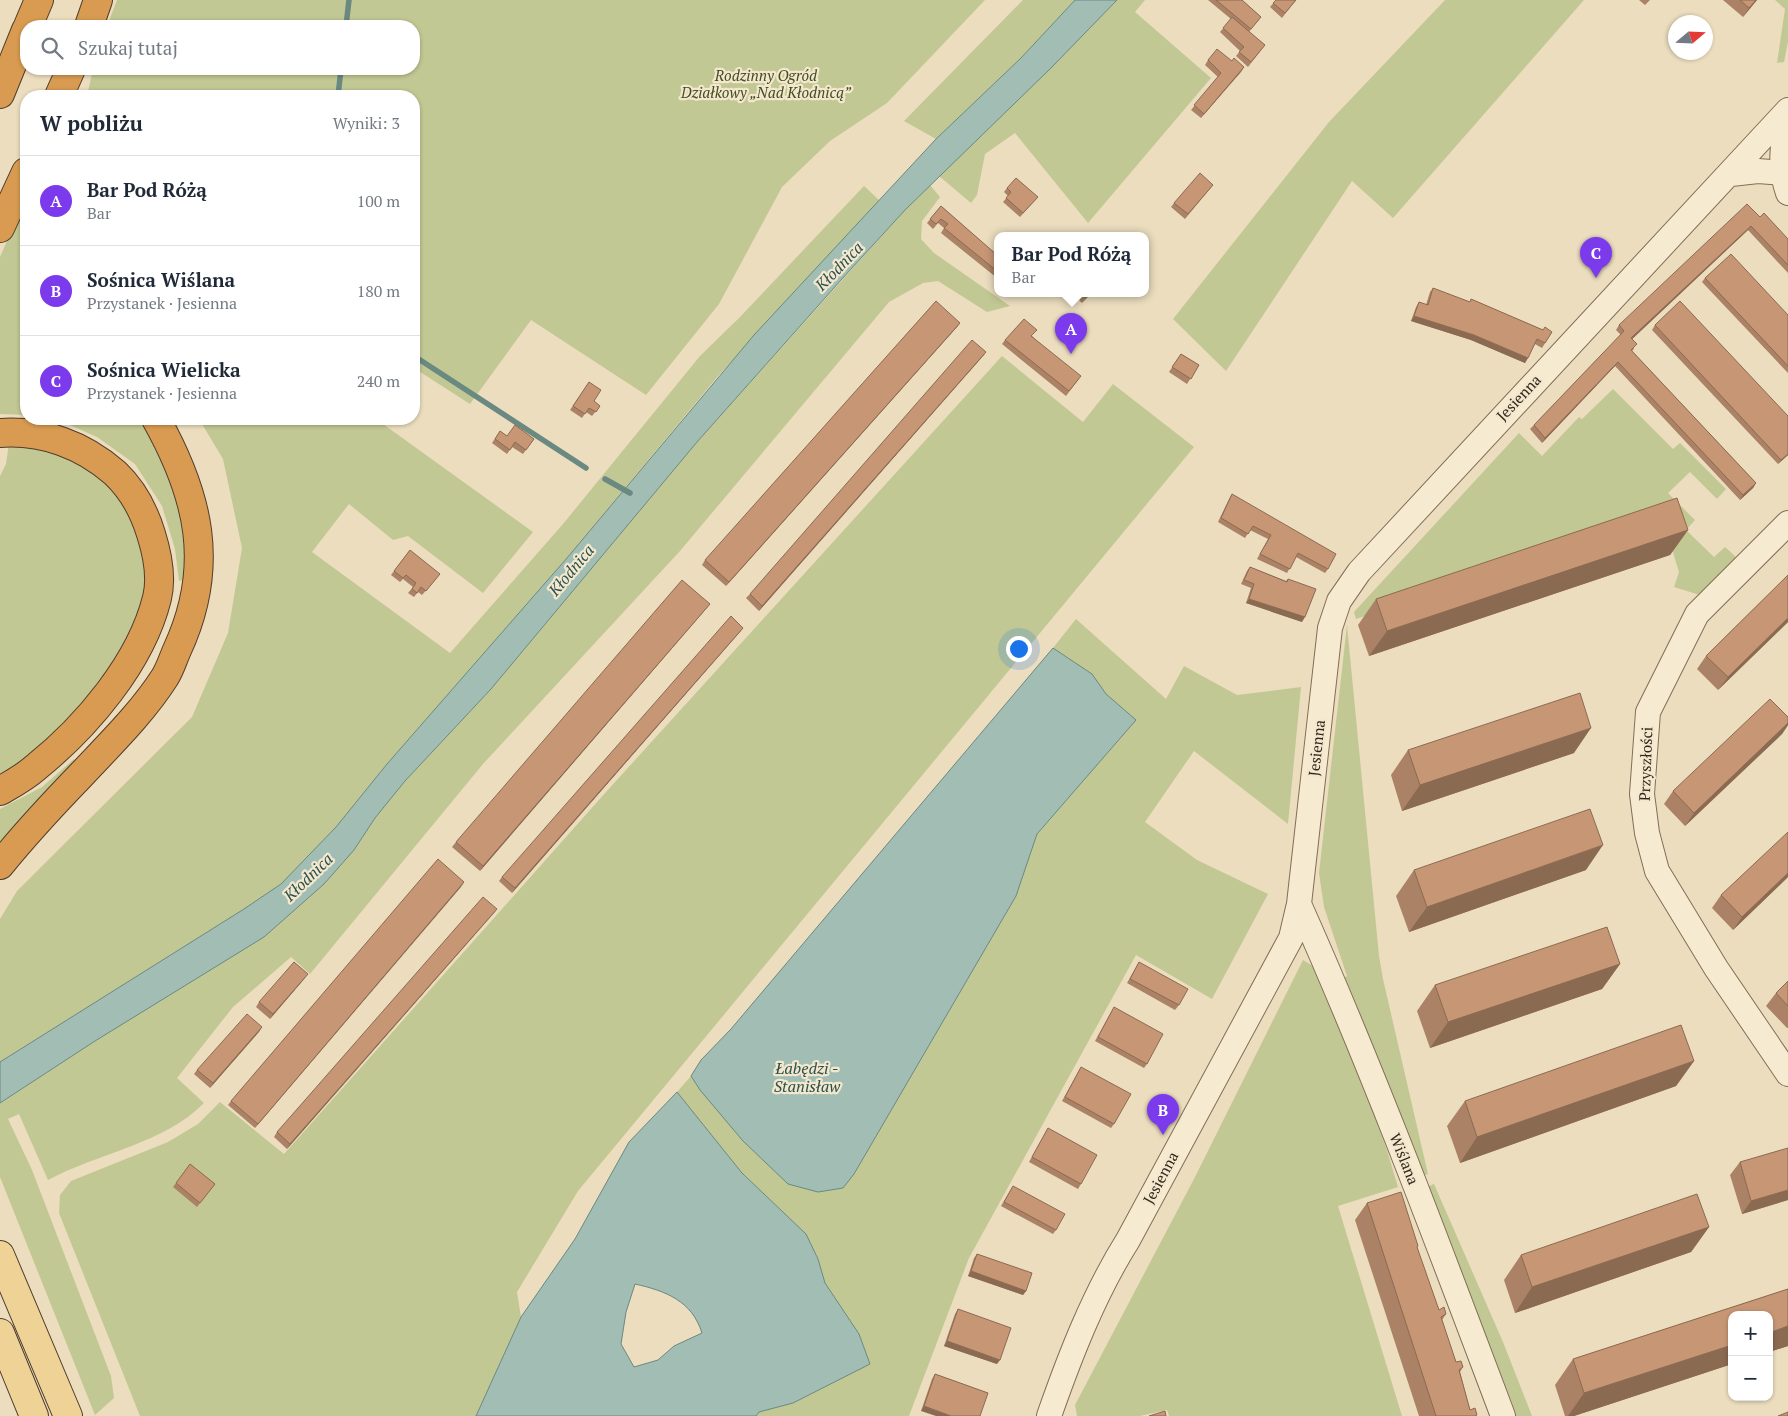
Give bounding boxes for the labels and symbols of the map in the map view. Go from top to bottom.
north arrow [1668,15,1713,60]
park label: Rodzinny Ogród Działkowy „Nad Kłodnicą” [680,65,852,102]
water label: Kłodnica [809,237,868,296]
pin: C [1580,237,1612,278]
pin: A [1055,313,1087,354]
street label: Jesienna [1492,369,1545,425]
water label: Kłodnica [543,540,599,601]
your location [1006,636,1032,662]
street label: Jesienna [1303,718,1329,777]
street label: Przyszłości [1634,726,1656,801]
water label: Kłodnica [278,848,337,907]
water label: Łabędzi - Stanisław [774,1057,841,1097]
pin: B [1147,1094,1179,1135]
street label: Wiślana [1386,1130,1424,1188]
street label: Jesienna [1138,1147,1182,1207]

